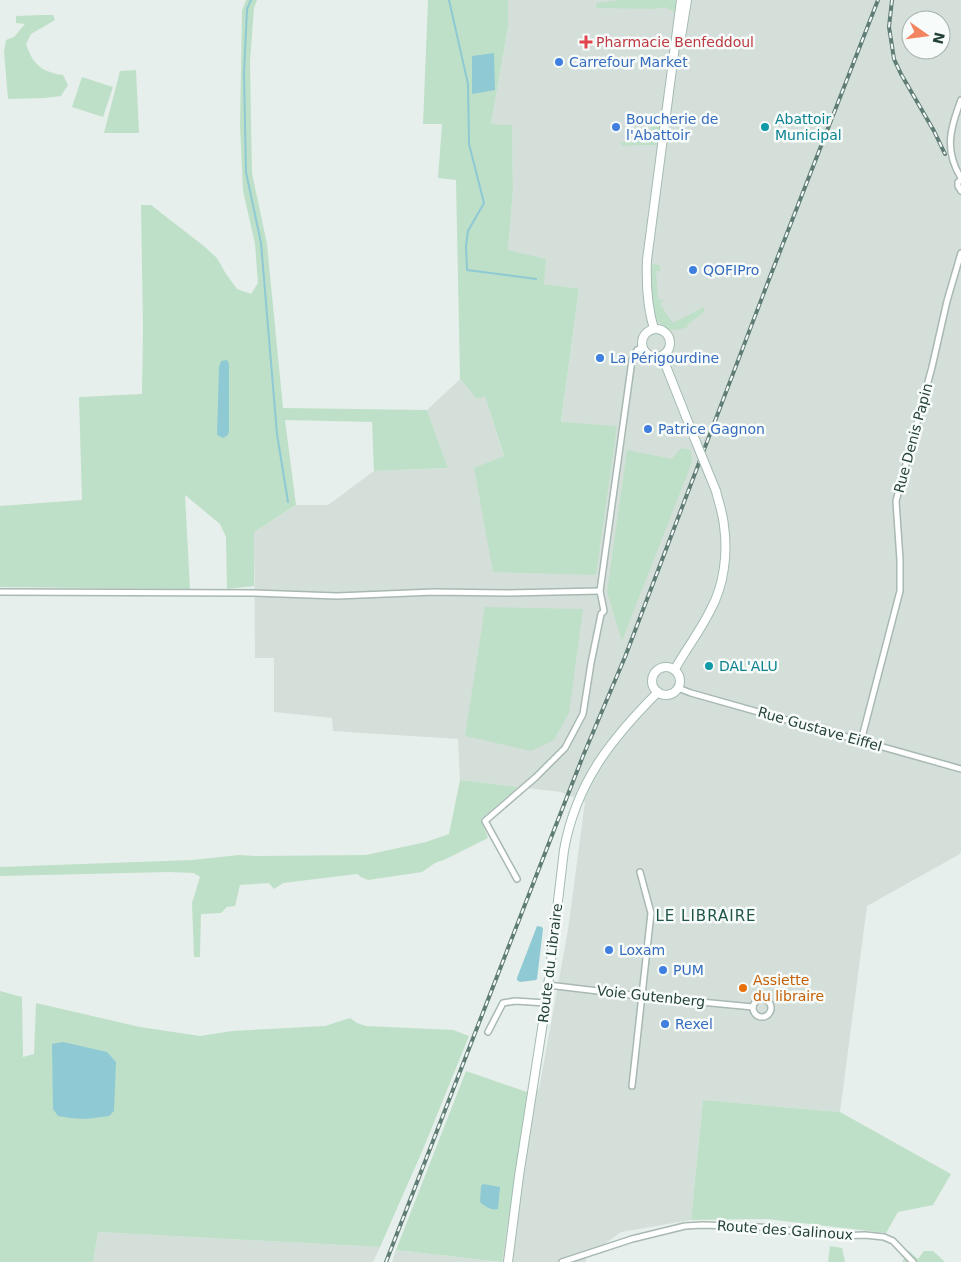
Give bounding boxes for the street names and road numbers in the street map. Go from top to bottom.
street label: Rue Denis Papin [891,381,935,495]
street label: Rue Gustave Eiffel [756,704,884,754]
street label: Route du Libraire [535,902,565,1024]
street label: Voie Gutenberg [596,982,706,1010]
street label: Route des Galinoux [717,1217,853,1243]

